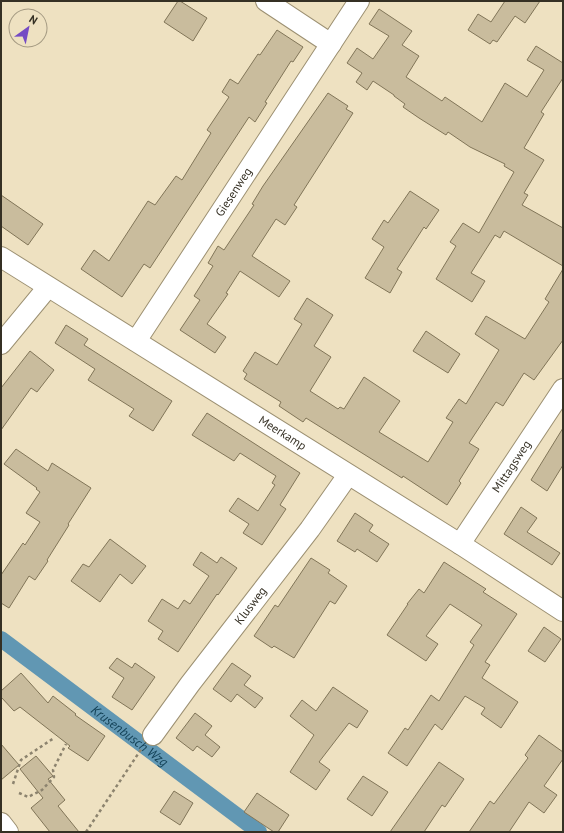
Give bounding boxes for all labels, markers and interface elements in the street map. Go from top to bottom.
north arrow [8,8,48,48]
text: N [27,12,40,27]
street label: Giesenweg [212,165,255,219]
street label: Meerkamp [256,412,309,453]
street label: Mittagsweg [488,437,534,495]
street label: Klusweg [231,584,269,627]
water label: Krusenbusch Wzg [88,701,172,771]

